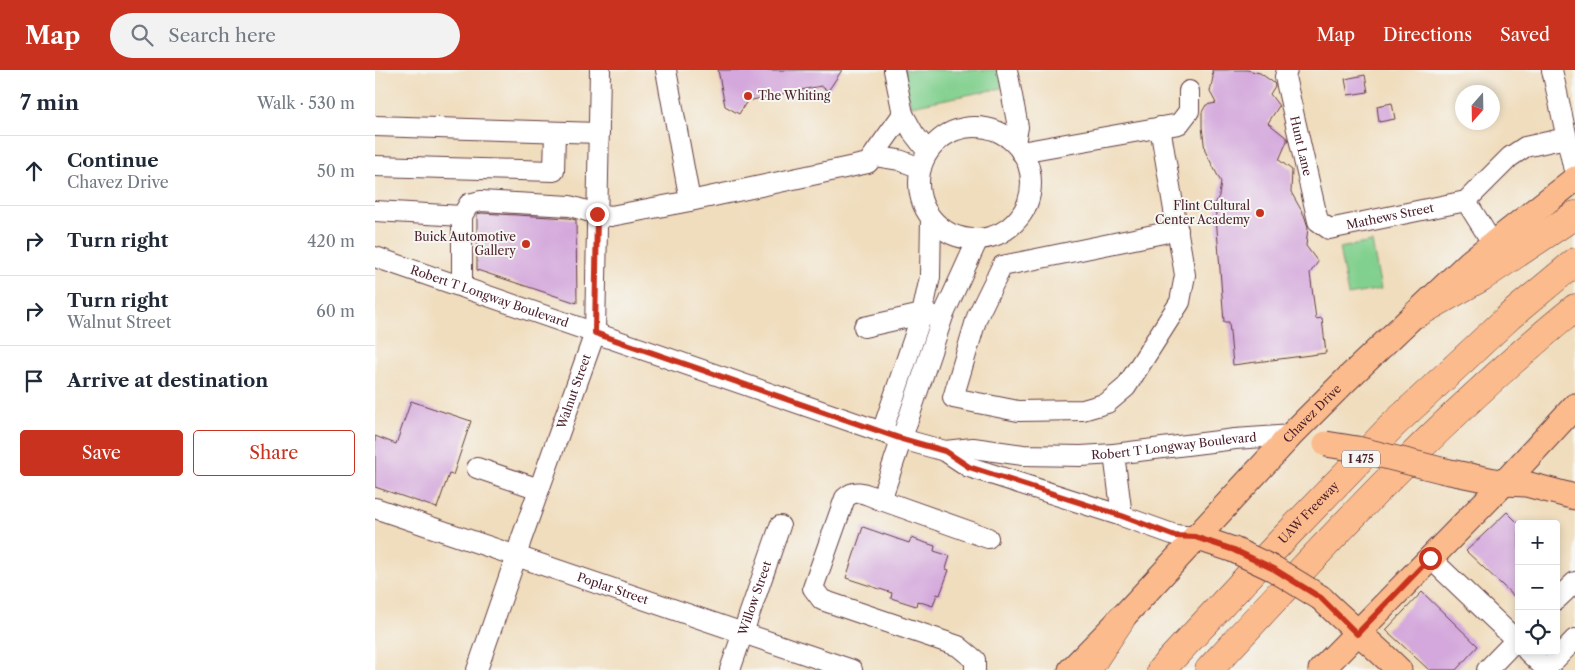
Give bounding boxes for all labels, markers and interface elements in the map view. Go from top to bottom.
search box [110,13,460,58]
text: Map [25,21,80,50]
icon: search [128,21,156,49]
text: Search here [168,24,276,47]
text: Map [1316,24,1355,46]
text: Directions [1383,24,1472,46]
text: Saved [1500,24,1550,46]
north arrow [1455,85,1500,130]
place label: The Whiting [758,88,831,103]
text: 7 min [20,90,79,115]
marker: The Whiting [742,90,754,102]
text: Walk · 530 m [257,93,355,113]
street label: Hunt Lane [1287,114,1315,177]
text: Continue [67,149,159,172]
icon: ahead [20,157,48,185]
text: 50 m [317,161,355,181]
text: Chavez Drive [67,172,169,192]
place label: Flint Cultural Center Academy [1155,198,1250,227]
street label: Mathews Street [1345,200,1436,232]
route end [586,203,609,226]
marker: Flint Cultural Center Academy [1254,207,1266,219]
icon: right [20,227,48,255]
text: Turn right [67,229,168,252]
place label: Buick Automotive Gallery [414,229,516,258]
text: 420 m [307,231,355,251]
marker: Buick Automotive Gallery [520,238,532,250]
street label: Robert T Longway Boulevard [408,262,571,330]
text: Turn right [67,289,168,312]
icon: right [20,297,48,325]
text: 60 m [316,301,355,321]
text: Walnut Street [67,312,171,332]
street label: Walnut Street [553,351,594,432]
icon: arrive [20,367,48,395]
text: Arrive at destination [67,369,268,392]
street label: Chavez Drive [1280,381,1344,446]
street label: Robert T Longway Boulevard [1091,429,1258,462]
button: Save [20,430,183,476]
button: Share [193,430,355,476]
road number: I 475 [1342,450,1380,468]
street label: UAW Freeway [1275,478,1342,546]
map controls [1515,520,1560,655]
button: + [1515,520,1560,565]
route start [1419,547,1442,570]
street label: Willow Street [734,558,775,638]
button: − [1515,565,1560,610]
street label: Poplar Street [575,569,651,608]
button: locate [1515,610,1560,655]

